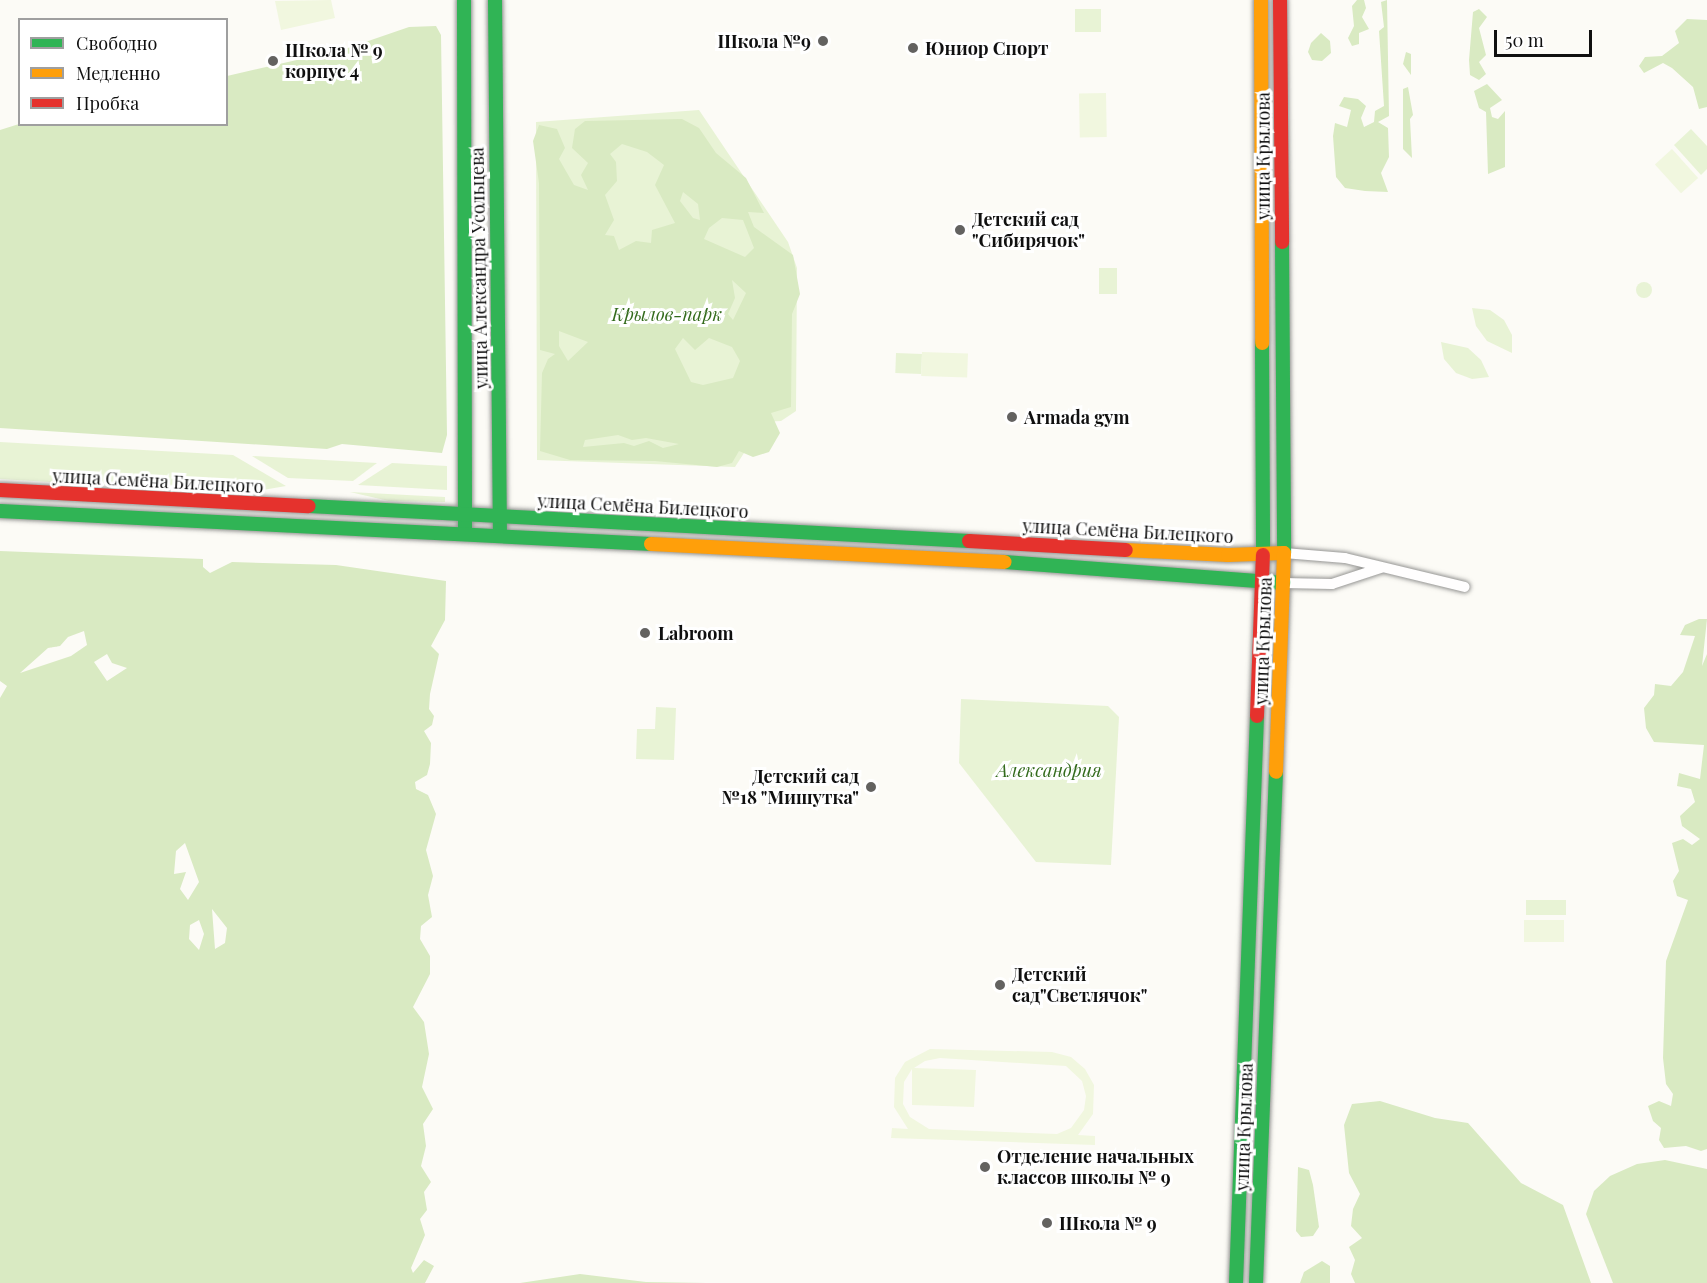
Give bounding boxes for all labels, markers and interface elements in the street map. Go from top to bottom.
legend [18,18,228,126]
scale bar [1497,18,1594,56]
text: 50 m [1505,28,1544,52]
place label: Школа №9 [717,30,811,52]
text: Свободно [76,31,157,55]
marker: Школа №9 [816,34,830,48]
place label: Юниор Спорт [925,37,1048,59]
place label: Школа № 9 корпус 4 [285,40,383,82]
marker: Юниор Спорт [906,41,920,55]
marker: Школа № 9 корпус 4 [266,54,280,68]
text: Медленно [76,61,160,85]
text: Пробка [76,91,139,115]
street label: улица Крылова [1252,92,1274,220]
street label: улица Александра Усольцева [466,147,492,389]
place label: Детский сад "Сибирячок" [972,209,1085,252]
marker: Детский сад "Сибирячок" [953,223,967,237]
park label: Крылов-парк [612,303,722,325]
place label: Armada gym [1024,406,1130,428]
marker: Armada gym [1005,410,1019,424]
street label: улица Семёна Билецкого [52,465,264,497]
street label: улица Семёна Билецкого [537,490,749,522]
street label: улица Семёна Билецкого [1022,515,1234,547]
street label: улица Крылова [1250,577,1276,705]
place label: Labroom [658,622,734,644]
marker: Labroom [636,624,654,642]
park label: Александрия [996,759,1102,781]
place label: Детский сад №18 "Мишутка" [721,766,859,808]
marker: Детский сад №18 "Мишутка" [864,780,878,794]
place label: Детский сад"Светлячок" [1012,964,1147,1006]
marker: Детский сад"Светлячок" [993,978,1007,992]
street label: улица Крылова [1231,1063,1257,1191]
place label: Отделение начальных классов школы № 9 [997,1146,1194,1188]
marker: Отделение начальных классов школы № 9 [978,1160,992,1174]
place label: Школа № 9 [1059,1212,1157,1234]
marker: Школа № 9 [1040,1216,1054,1230]

